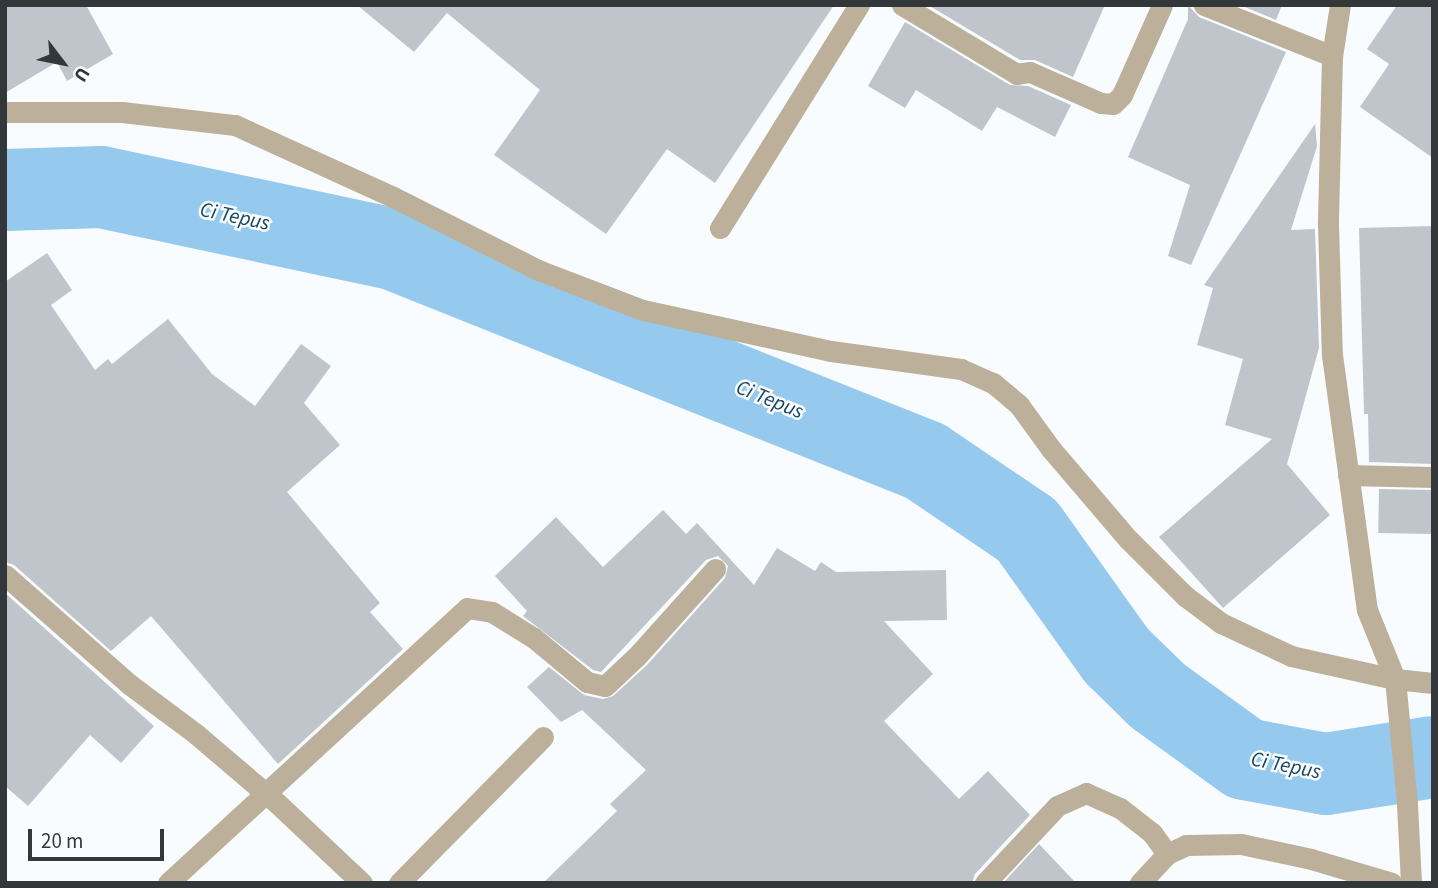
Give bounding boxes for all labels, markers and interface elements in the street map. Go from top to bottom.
north arrow [28,28,98,98]
text: U [66,62,96,87]
water label: Ci Tepus [198,196,272,236]
water label: Ci Tepus [733,374,807,424]
water label: Ci Tepus [1249,746,1323,784]
scale bar [32,814,168,858]
text: 20 m [41,826,83,856]

